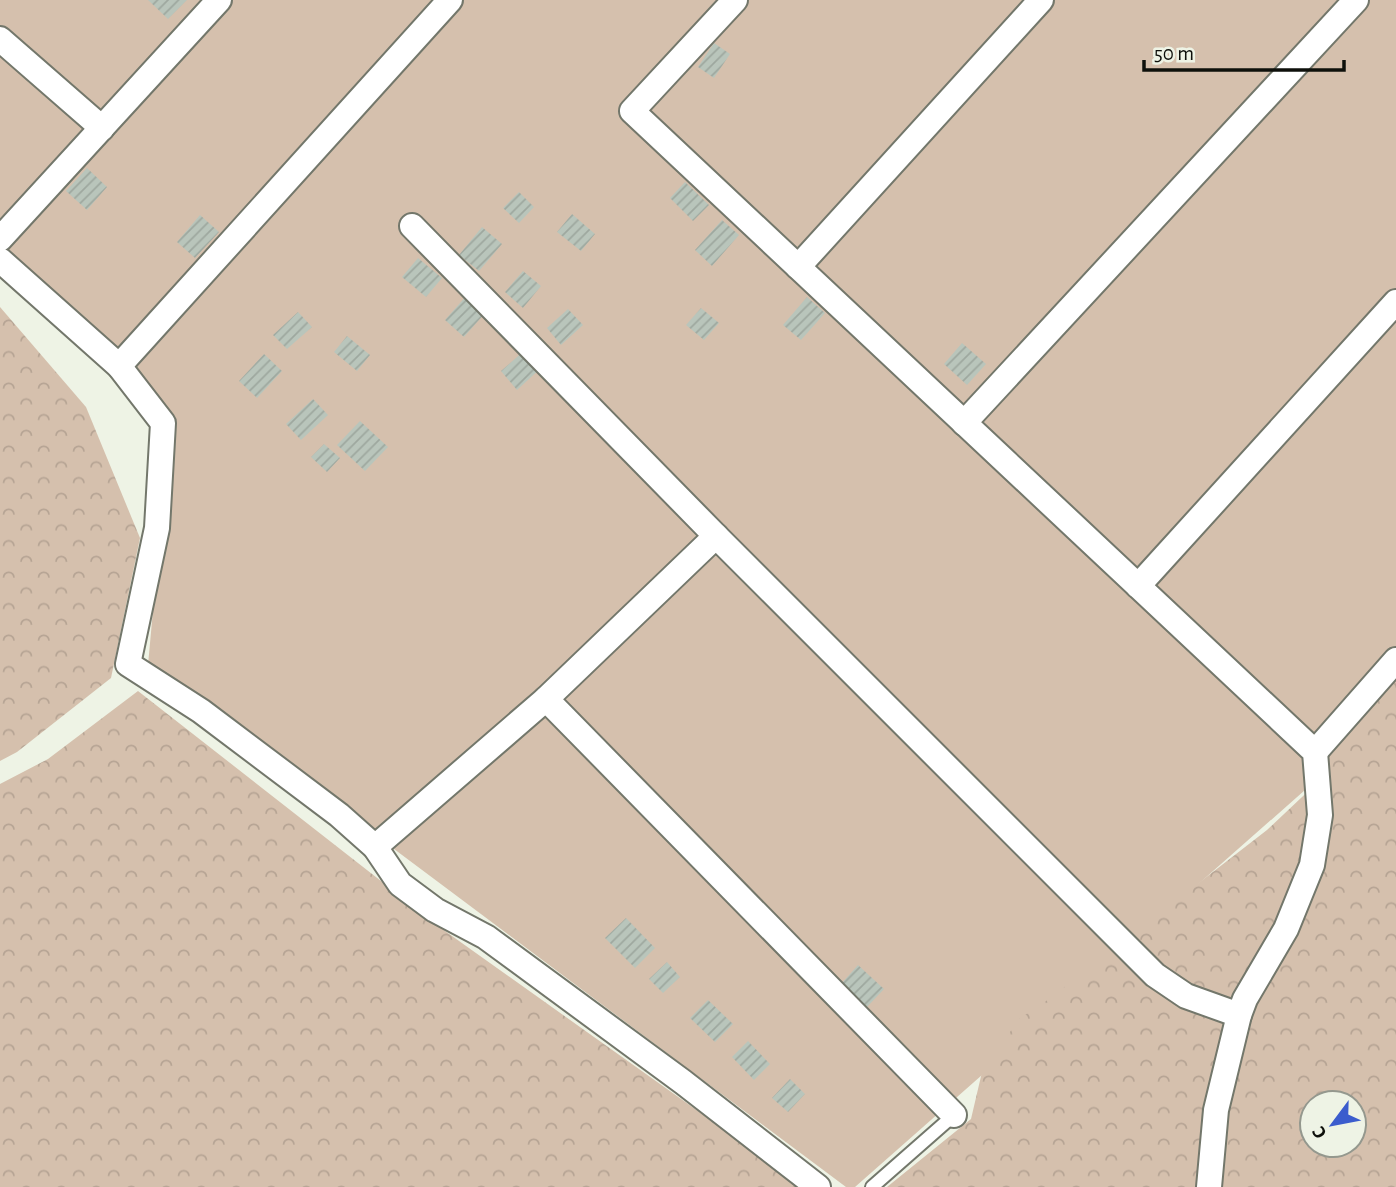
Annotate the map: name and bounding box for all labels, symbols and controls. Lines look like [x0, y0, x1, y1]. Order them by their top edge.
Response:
scale bar [1144, 28, 1344, 72]
text: 50 m [1154, 43, 1194, 64]
north arrow [1298, 1089, 1368, 1159]
text: С [1309, 1123, 1331, 1142]

